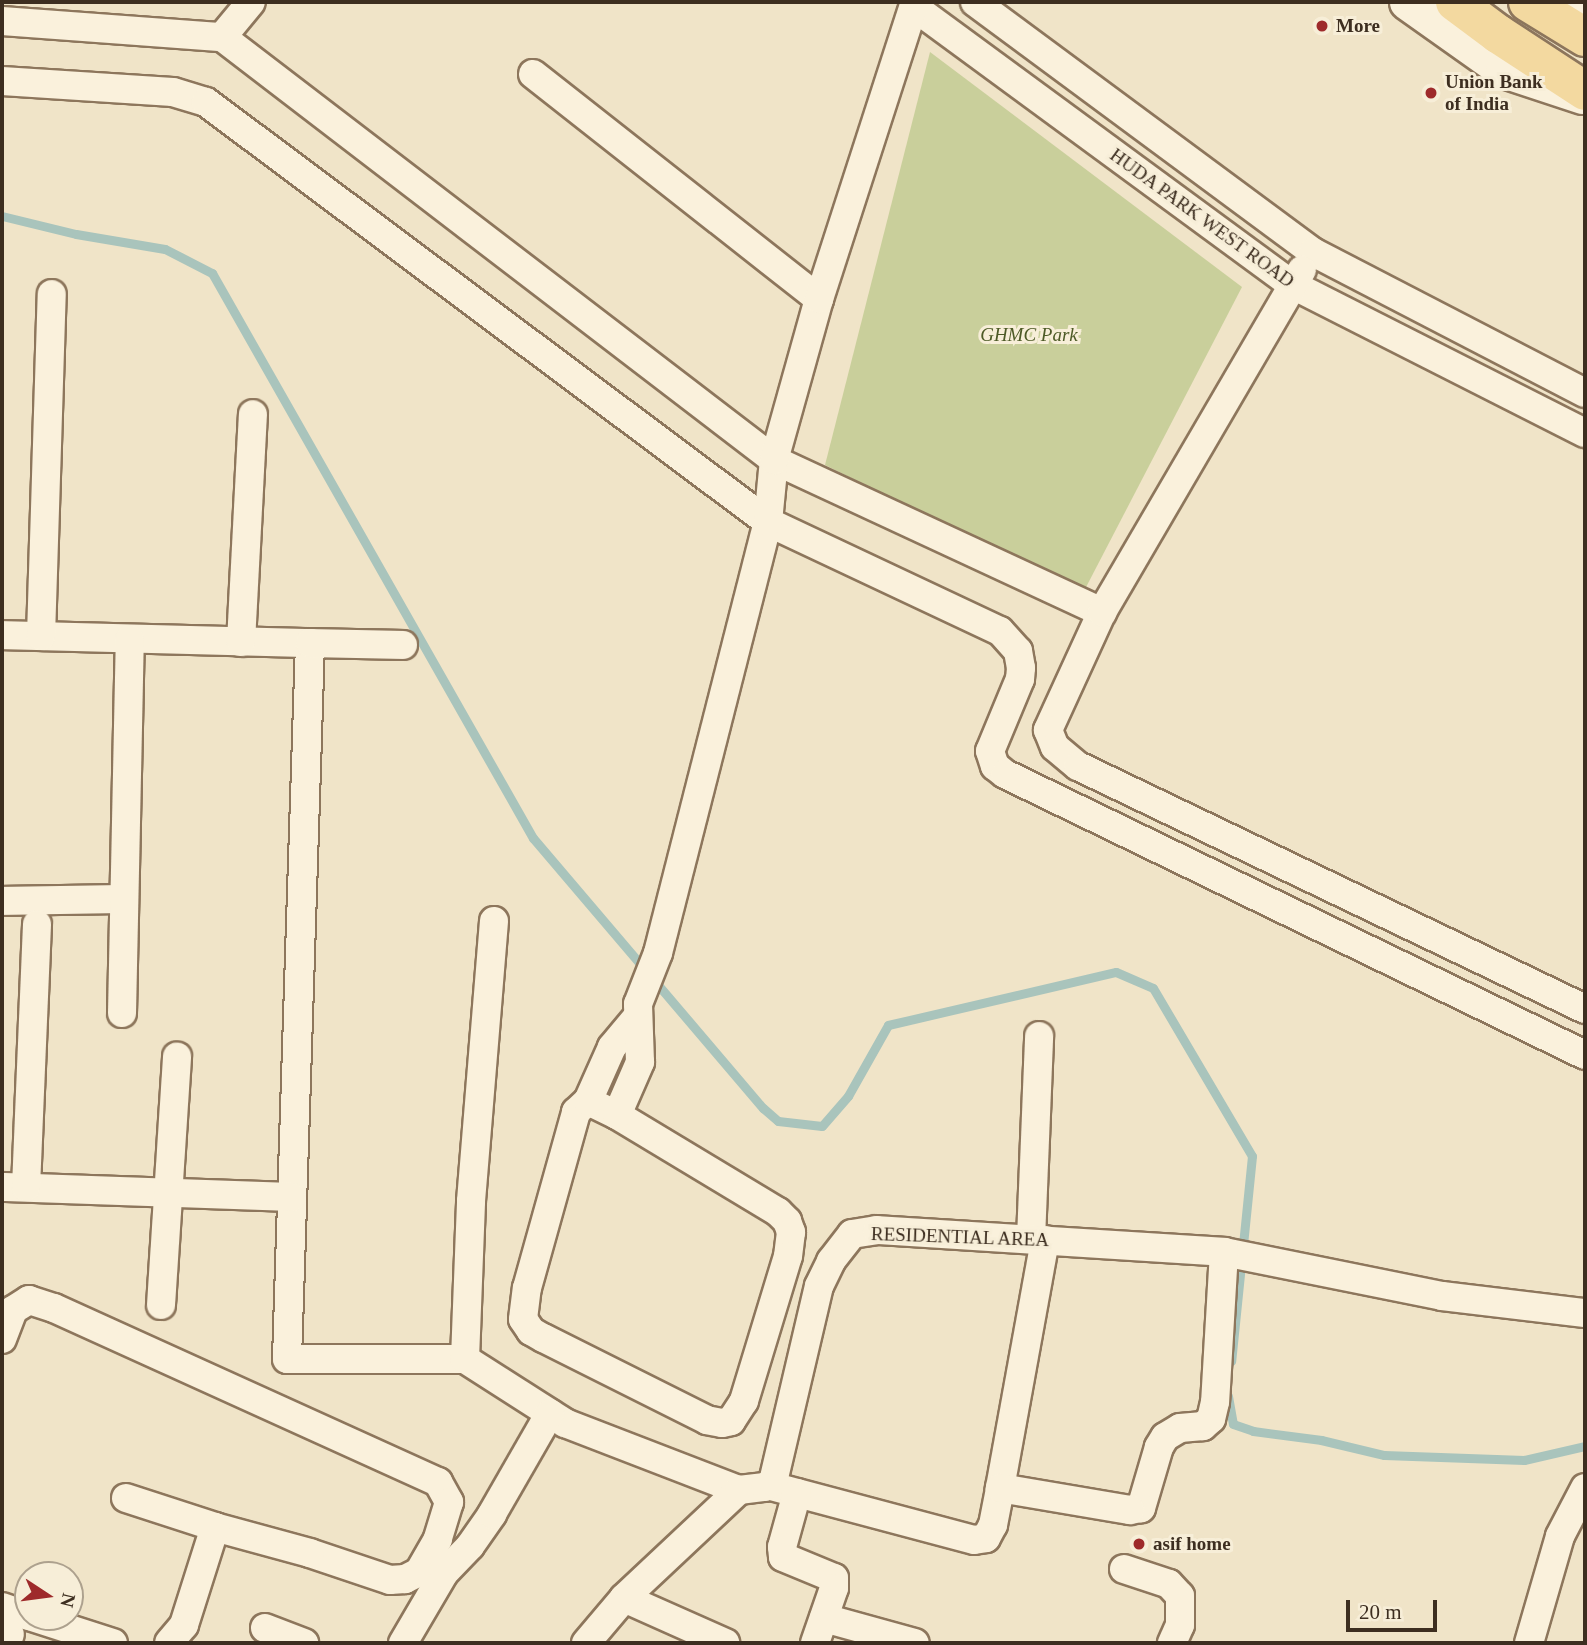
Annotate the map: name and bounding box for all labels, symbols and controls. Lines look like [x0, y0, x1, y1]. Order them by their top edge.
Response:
place label: More [1336, 15, 1380, 37]
marker: More [1314, 18, 1330, 34]
place label: Union Bank of India [1445, 71, 1543, 115]
marker: Union Bank of India [1423, 85, 1439, 101]
street label: HUDA PARK WEST ROAD [1105, 143, 1299, 293]
park label: GHMC Park [980, 324, 1078, 346]
street label: RESIDENTIAL AREA [870, 1222, 1050, 1252]
place label: asif home [1153, 1533, 1231, 1555]
marker: asif home [1131, 1536, 1147, 1552]
north arrow [14, 1561, 84, 1631]
scale bar [1349, 1586, 1440, 1630]
text: N [56, 1591, 80, 1609]
text: 20 m [1359, 1600, 1402, 1624]

